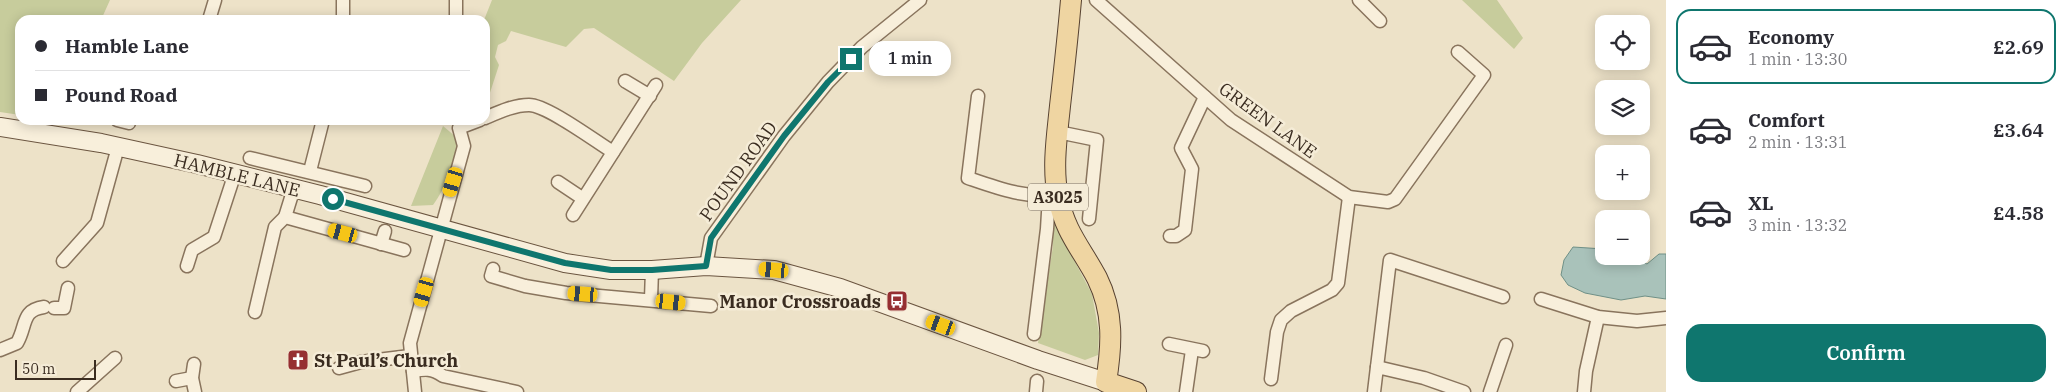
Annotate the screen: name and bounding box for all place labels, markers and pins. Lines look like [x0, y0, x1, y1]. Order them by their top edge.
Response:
bus stop icon: Manor Crossroads [885, 289, 909, 313]
place label: Manor Crossroads [720, 290, 881, 313]
church icon: St Paul’s Church [286, 348, 310, 372]
place label: St Paul’s Church [314, 349, 458, 372]

